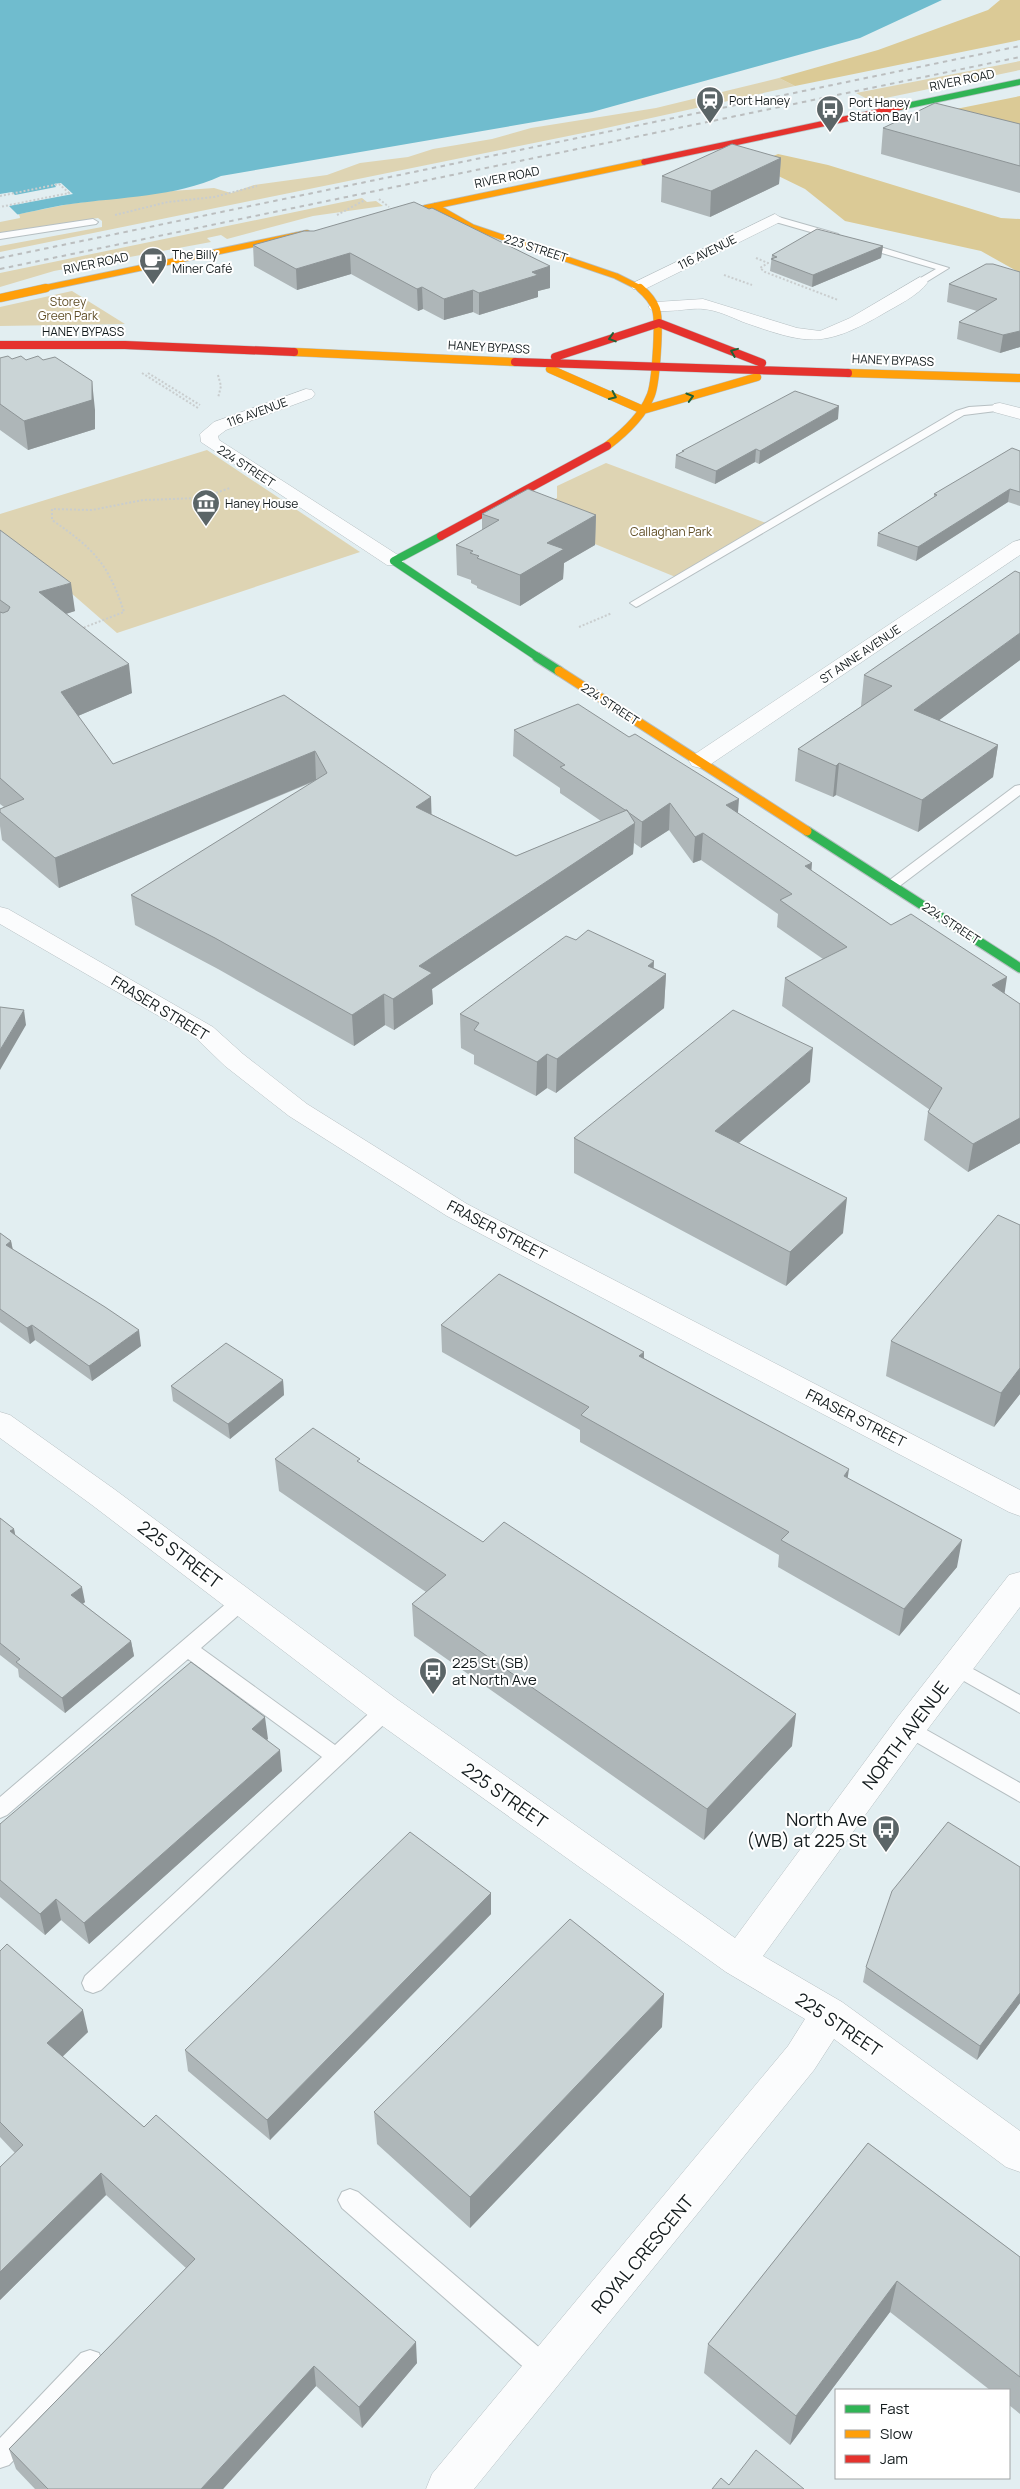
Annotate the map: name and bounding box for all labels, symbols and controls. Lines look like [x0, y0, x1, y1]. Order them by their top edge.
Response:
street label: RIVER ROAD [928, 65, 996, 95]
station icon: Port Haney [695, 85, 725, 124]
place label: Port Haney [729, 92, 791, 109]
bus stop icon: Port Haney Station Bay 1 [815, 94, 845, 133]
place label: Port Haney Station Bay 1 [849, 94, 919, 125]
street label: RIVER ROAD [473, 162, 541, 192]
street label: 223 STREET [502, 230, 571, 266]
street label: 116 AVENUE [675, 230, 739, 274]
cafe icon: The Billy Miner Café [138, 246, 168, 285]
place label: The Billy Miner Café [172, 246, 232, 277]
street label: RIVER ROAD [62, 248, 130, 278]
park label: Storey Green Park [38, 293, 99, 324]
street label: HANEY BYPASS [42, 323, 124, 340]
one-way arrow [609, 332, 617, 342]
street label: HANEY BYPASS [448, 336, 530, 358]
one-way arrow [730, 348, 739, 358]
street label: HANEY BYPASS [852, 350, 934, 370]
one-way arrow [608, 390, 617, 400]
one-way arrow [686, 392, 694, 402]
street label: 116 AVENUE [224, 393, 290, 431]
street label: 224 STREET [214, 441, 279, 492]
museum icon: Haney House [191, 488, 221, 527]
place label: Haney House [225, 495, 298, 512]
park label: Callaghan Park [630, 523, 713, 540]
street label: ST ANNE AVENUE [816, 621, 904, 687]
street label: 224 STREET [578, 679, 643, 730]
street label: 224 STREET [919, 898, 984, 949]
street label: FRASER STREET [107, 971, 213, 1045]
street label: FRASER STREET [443, 1195, 551, 1265]
street label: FRASER STREET [802, 1384, 910, 1452]
street label: 225 STREET [133, 1515, 227, 1594]
place label: 225 St (SB) at North Ave [452, 1652, 537, 1690]
bus stop icon: 225 St (SB) at North Ave [418, 1656, 448, 1695]
street label: NORTH AVENUE [856, 1676, 954, 1794]
street label: 225 STREET [458, 1757, 553, 1833]
place label: North Ave (WB) at 225 St [747, 1807, 867, 1852]
bus stop icon: North Ave (WB) at 225 St [871, 1814, 901, 1853]
street label: 225 STREET [791, 1986, 887, 2062]
street label: ROYAL CRESCENT [586, 2190, 699, 2318]
legend [835, 2389, 1010, 2479]
text: Fast [880, 2398, 909, 2419]
text: Slow [880, 2423, 913, 2444]
text: Jam [880, 2448, 908, 2469]

